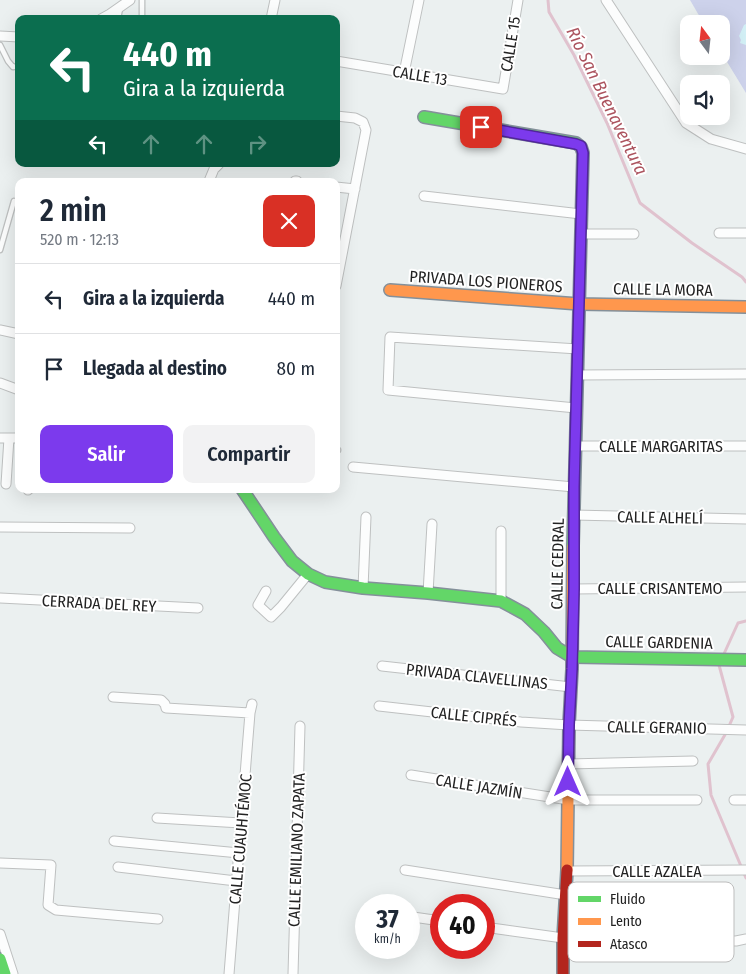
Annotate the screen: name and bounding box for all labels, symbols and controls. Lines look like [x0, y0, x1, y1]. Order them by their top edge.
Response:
street label: CALLE 15 [497, 15, 524, 73]
north arrow [680, 15, 730, 65]
map controls [680, 15, 730, 125]
water label: Río San Buenaventura [562, 23, 652, 179]
text: 440 m [123, 33, 212, 75]
icon: left [40, 35, 105, 100]
street label: CALLE 13 [391, 62, 449, 89]
text: Gira a la izquierda [123, 75, 285, 102]
button: sound [680, 75, 730, 125]
pin [460, 106, 502, 148]
icon: arrive [467, 113, 495, 141]
icon: left [84, 130, 112, 158]
icon: ahead [137, 130, 165, 158]
icon: ahead [190, 130, 218, 158]
icon: right [243, 130, 271, 158]
text: 2 min [40, 193, 107, 229]
button: close [263, 195, 315, 247]
text: 520 m · 12:13 [40, 230, 119, 249]
street label: PRIVADA LOS PIONEROS [409, 267, 563, 296]
street label: CALLE LA MORA [613, 279, 714, 300]
icon: left [40, 285, 68, 313]
text: Gira a la izquierda [83, 287, 225, 310]
text: 440 m [268, 287, 315, 310]
icon: arrive [40, 355, 68, 383]
text: Llegada al destino [83, 357, 227, 380]
text: 80 m [277, 357, 315, 380]
button: Salir [40, 425, 173, 483]
button: Compartir [183, 425, 315, 483]
street label: CALLE MARGARITAS [599, 437, 723, 456]
street label: CALLE ALHELÍ [617, 507, 703, 528]
street label: CALLE CEDRAL [547, 518, 568, 610]
street label: CALLE CRISANTEMO [597, 579, 723, 598]
street label: CERRADA DEL REY [41, 591, 157, 616]
street label: CALLE GARDENIA [605, 632, 713, 653]
street label: PRIVADA CLAVELLINAS [405, 660, 549, 693]
street label: CALLE CIPRÉS [430, 703, 518, 730]
street label: CALLE GERANIO [607, 717, 707, 738]
position arrow [541, 755, 593, 807]
street label: CALLE JAZMÍN [434, 770, 524, 803]
street label: CALLE EMILIANO ZAPATA [284, 772, 309, 927]
street label: CALLE CUAUHTÉMOC [225, 773, 256, 905]
street label: CALLE AZALEA [612, 862, 702, 881]
legend [568, 882, 734, 962]
text: Fluido [610, 891, 645, 908]
speed limit sign: 40 [430, 894, 495, 959]
text: 37 [376, 905, 399, 935]
text: Lento [610, 913, 642, 930]
text: km/h [374, 932, 401, 946]
text: Atasco [610, 936, 648, 953]

